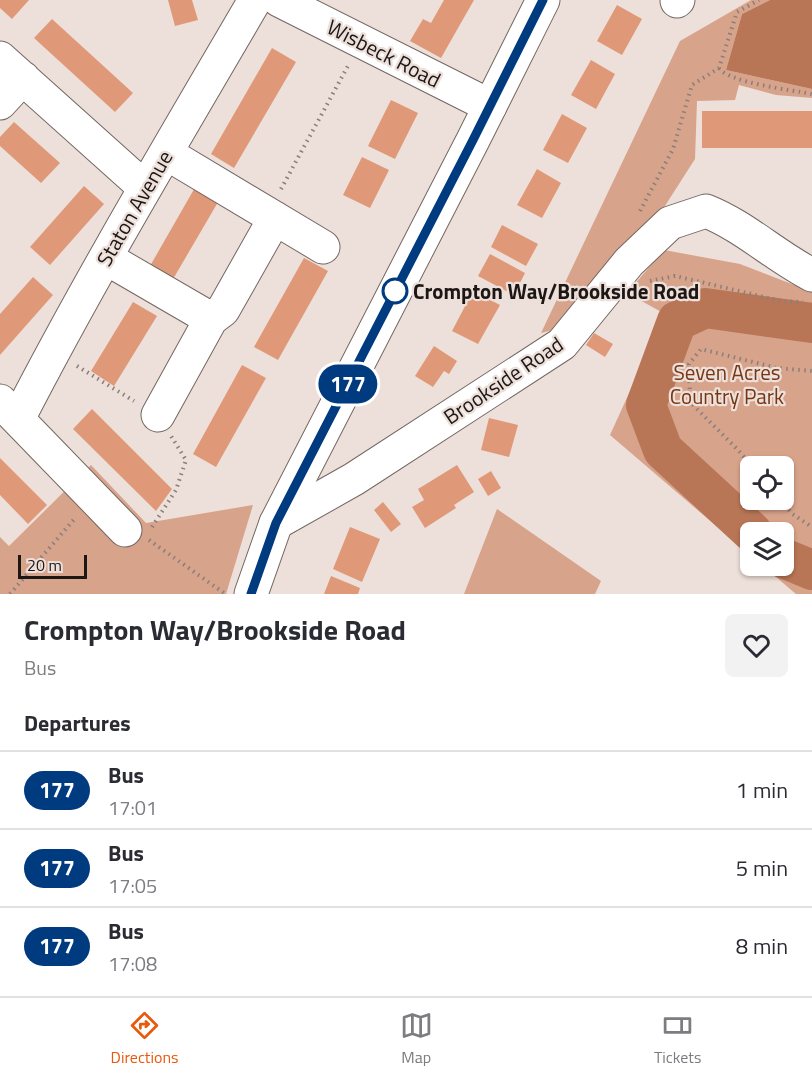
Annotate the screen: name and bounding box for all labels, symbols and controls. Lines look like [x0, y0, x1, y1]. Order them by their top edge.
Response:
street label: Wisbeck Road [322, 11, 446, 95]
street label: Staton Avenue [88, 144, 180, 272]
place label: Crompton Way/Brookside Road [413, 275, 699, 307]
marker: Crompton Way/Brookside Road [382, 278, 408, 304]
street label: Brookside Road [437, 328, 569, 432]
park label: Seven Acres Country Park [670, 356, 784, 412]
line badge: 177 [314, 364, 382, 404]
text: 177 [330, 368, 366, 400]
map controls [740, 456, 794, 576]
button: locate [740, 456, 794, 510]
button: layers [740, 522, 794, 576]
scale bar [18, 552, 87, 580]
text: 20 m [27, 553, 62, 577]
text: Crompton Way/Brookside Road [24, 608, 406, 651]
button: heart [725, 614, 788, 677]
text: Bus [24, 652, 56, 683]
text: Departures [24, 706, 131, 740]
text: Bus [108, 758, 144, 792]
text: 1 min [736, 773, 788, 807]
text: 177 [39, 774, 75, 806]
text: 17:01 [108, 792, 157, 823]
text: Bus [108, 836, 144, 870]
text: 5 min [736, 851, 788, 885]
text: 177 [39, 852, 75, 884]
text: 17:05 [108, 870, 157, 901]
text: Bus [108, 914, 144, 948]
text: 8 min [736, 929, 788, 963]
text: 177 [39, 930, 75, 962]
text: 17:08 [108, 948, 157, 979]
tab: Directions [111, 1009, 178, 1069]
tab: Map [400, 1009, 433, 1069]
tab: Tickets [654, 1009, 701, 1069]

